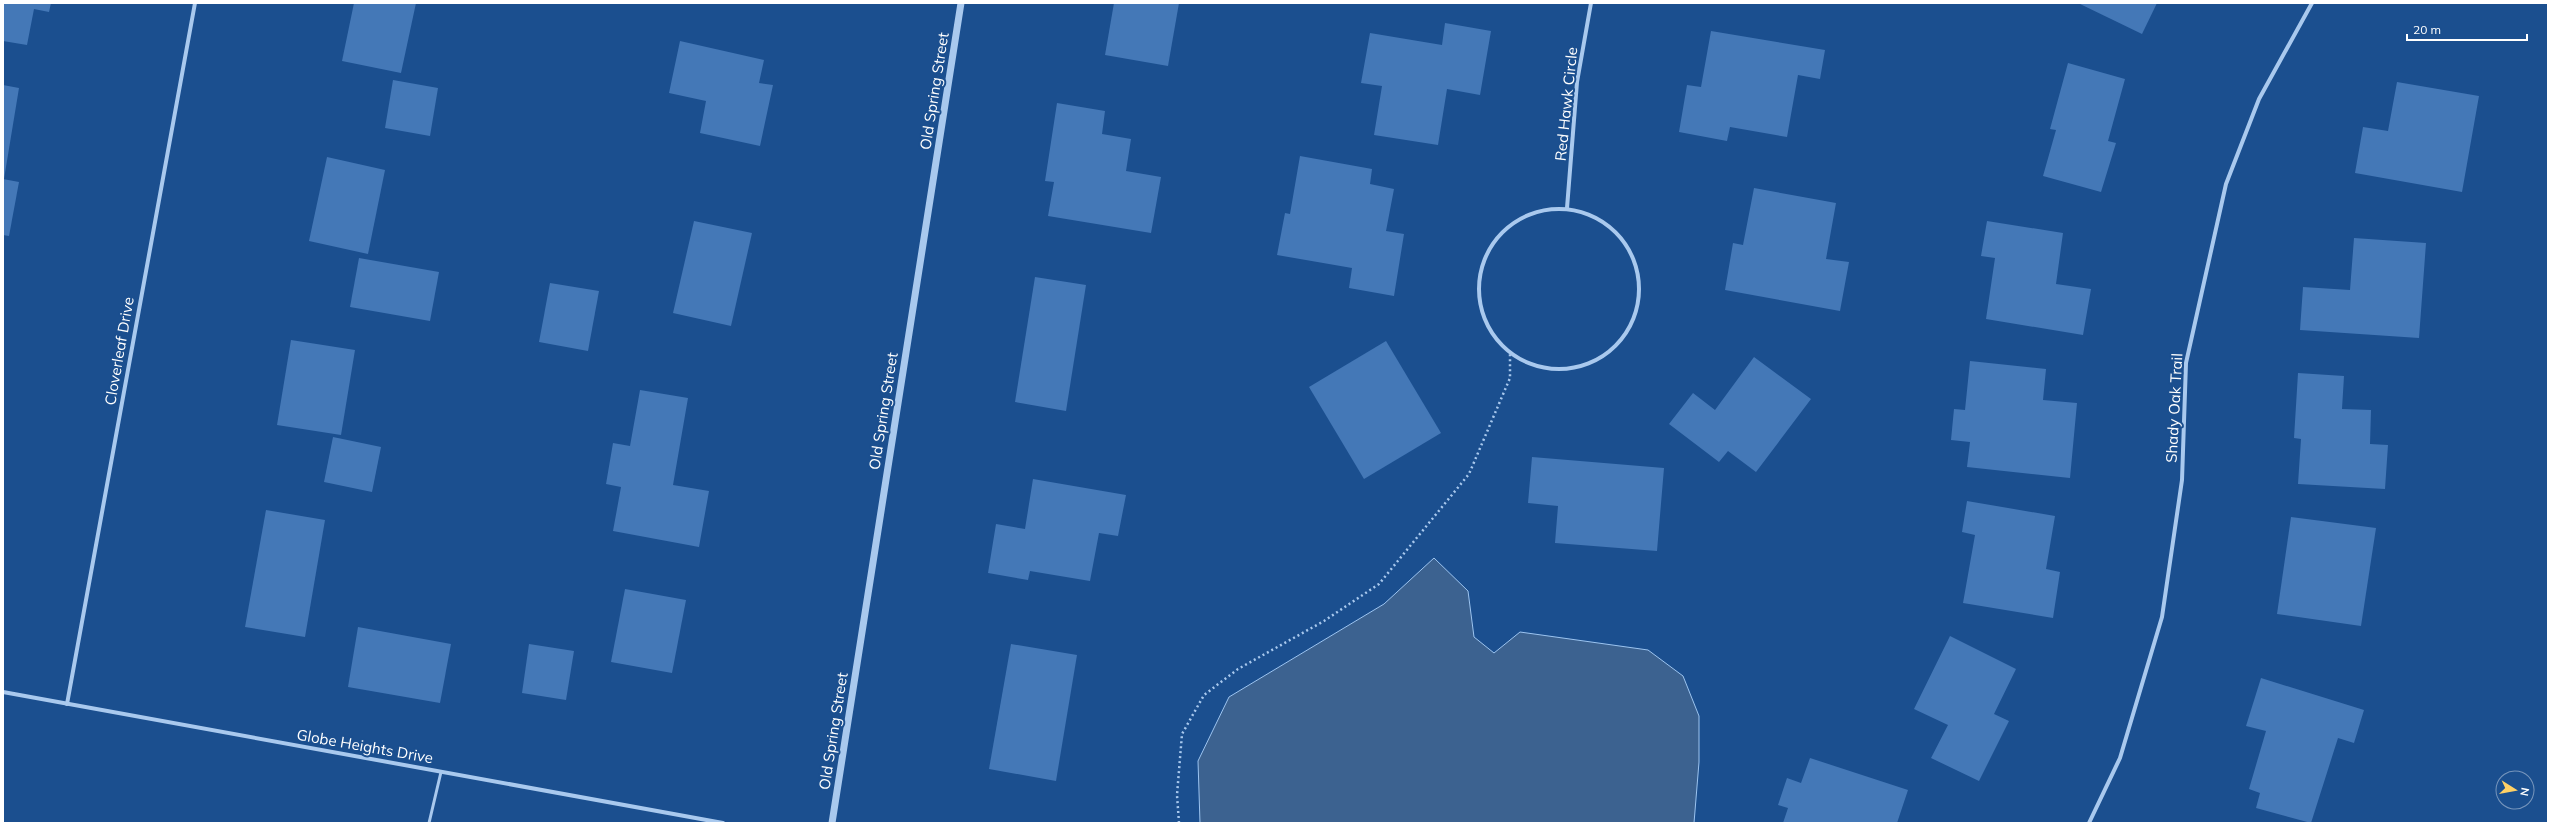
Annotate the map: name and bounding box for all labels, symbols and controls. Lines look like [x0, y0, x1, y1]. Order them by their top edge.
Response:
scale bar [2407, 16, 2527, 42]
text: 20 m [2413, 22, 2441, 37]
street label: Old Spring Street [915, 31, 953, 151]
street label: Red Hawk Circle [1551, 46, 1581, 162]
street label: Cloverleaf Drive [100, 295, 138, 407]
street label: Old Spring Street [864, 351, 902, 471]
street label: Shady Oak Trail [2162, 353, 2186, 463]
street label: Old Spring Street [814, 671, 852, 791]
street label: Globe Heights Drive [295, 725, 435, 767]
north arrow [2495, 770, 2535, 810]
text: N [2517, 786, 2532, 797]

